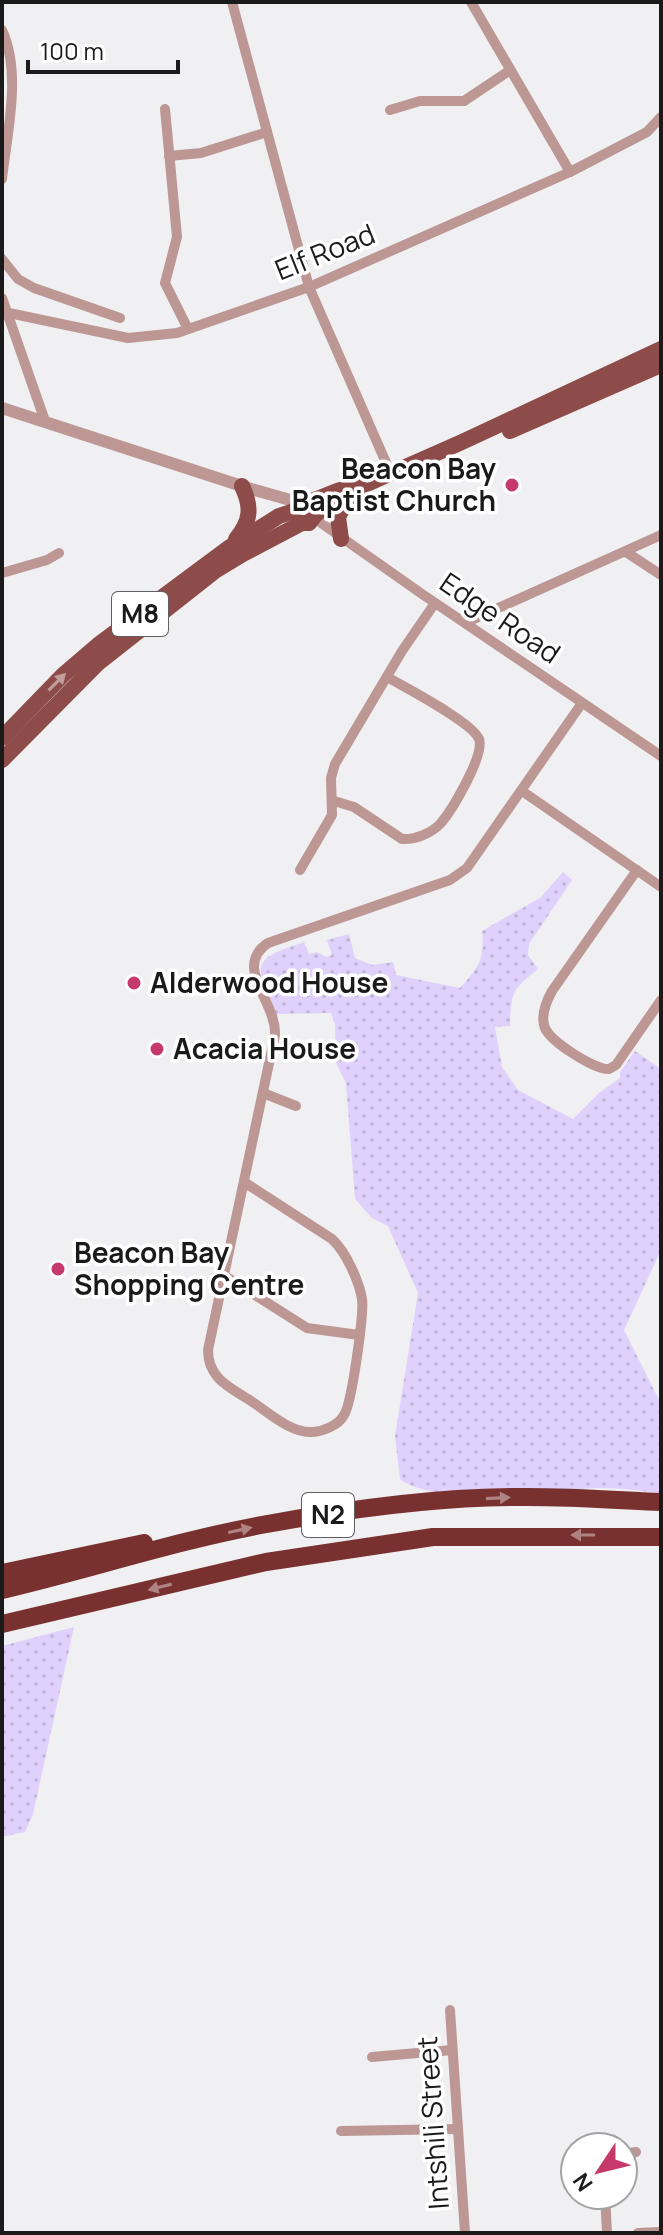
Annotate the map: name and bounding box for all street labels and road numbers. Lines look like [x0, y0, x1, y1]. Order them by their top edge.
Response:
street label: Elf Road [269, 214, 380, 288]
street label: Edge Road [433, 563, 568, 671]
road number: M8 [112, 592, 168, 636]
road number: N2 [302, 1493, 354, 1537]
street label: Intshili Street [407, 2035, 457, 2211]

